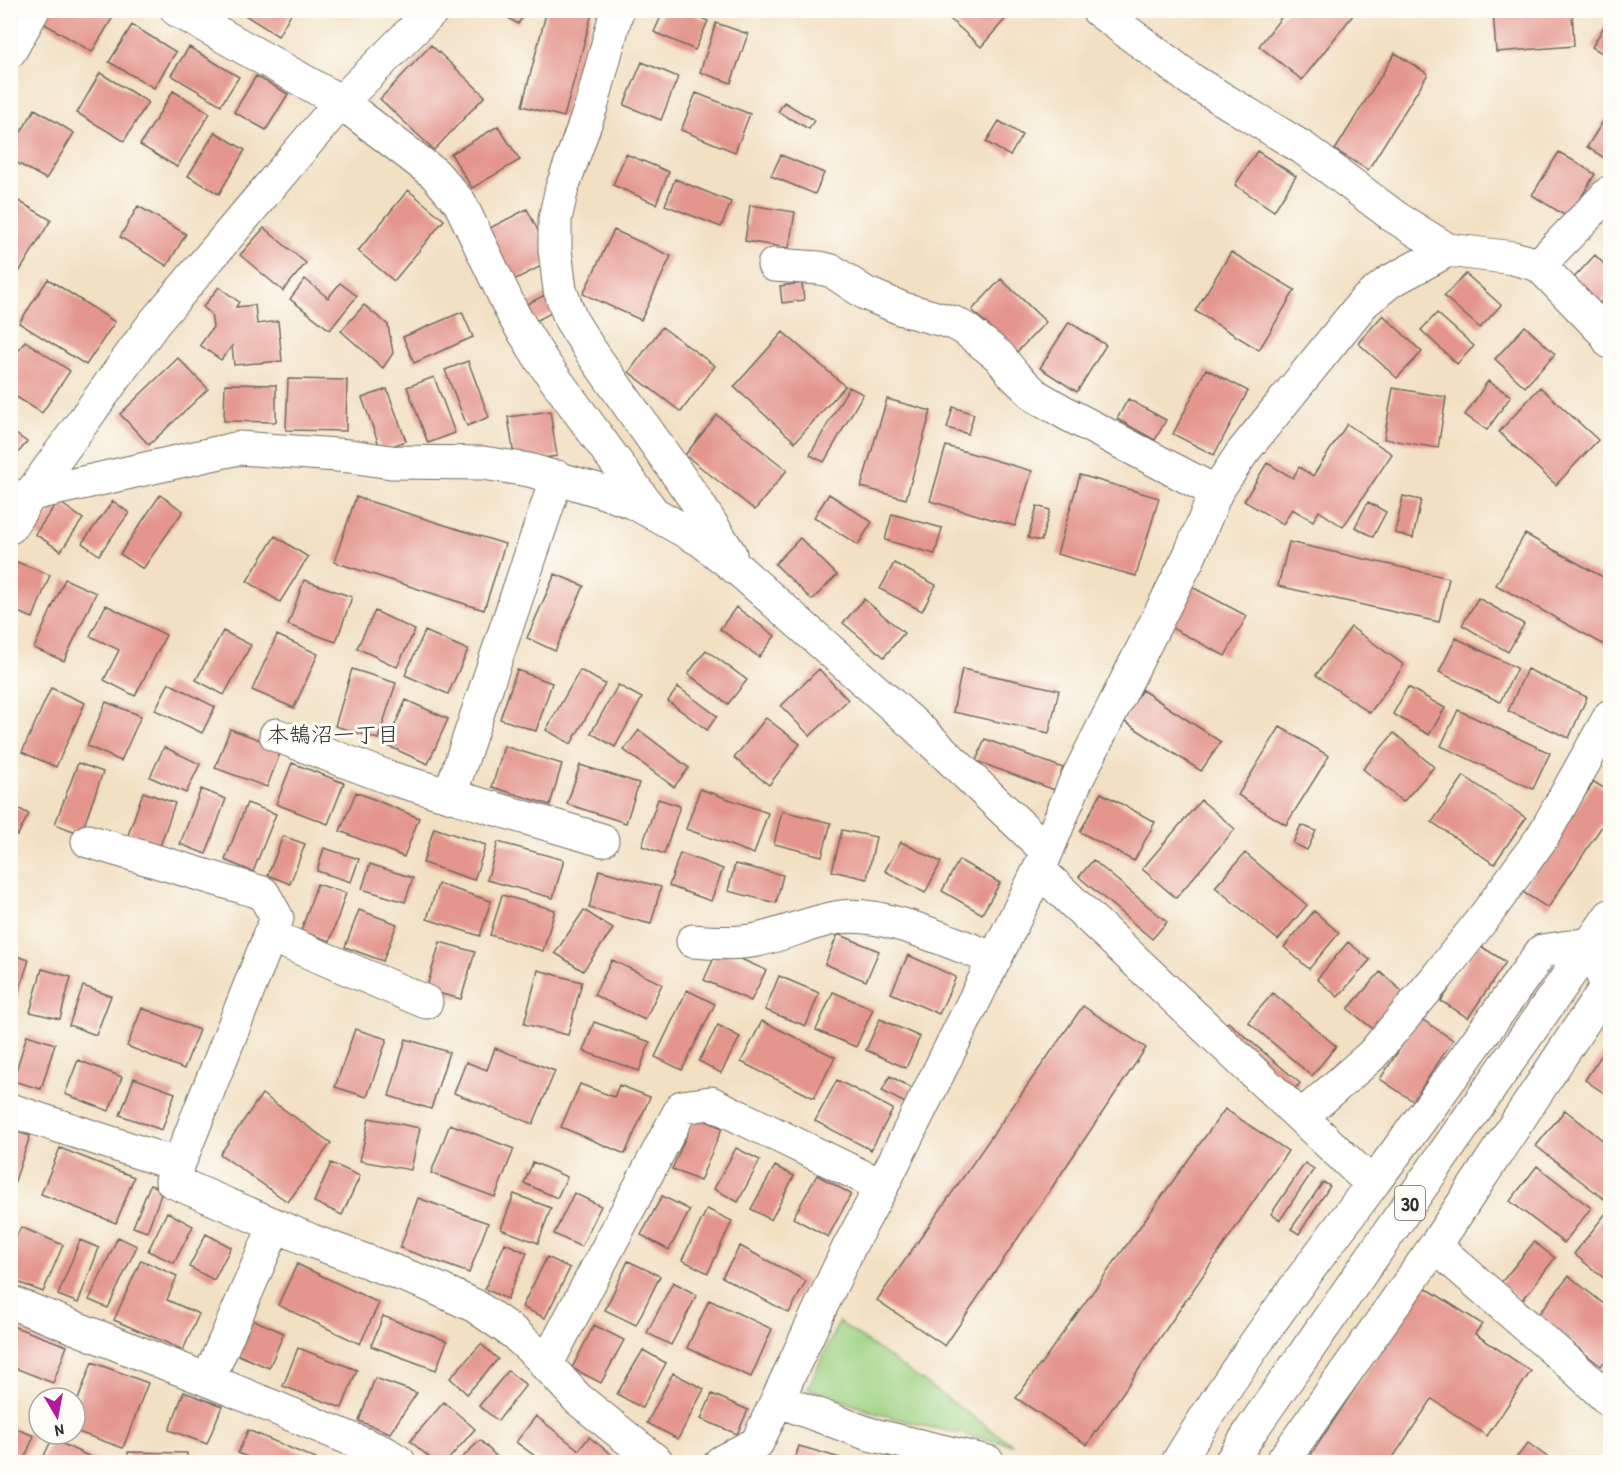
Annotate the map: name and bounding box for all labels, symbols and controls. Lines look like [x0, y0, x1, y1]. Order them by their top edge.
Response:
district label: 本鵠沼一丁目 [267, 719, 399, 749]
road number: 30 [1395, 1186, 1425, 1220]
north arrow [27, 1386, 87, 1446]
text: N [53, 1419, 66, 1442]

